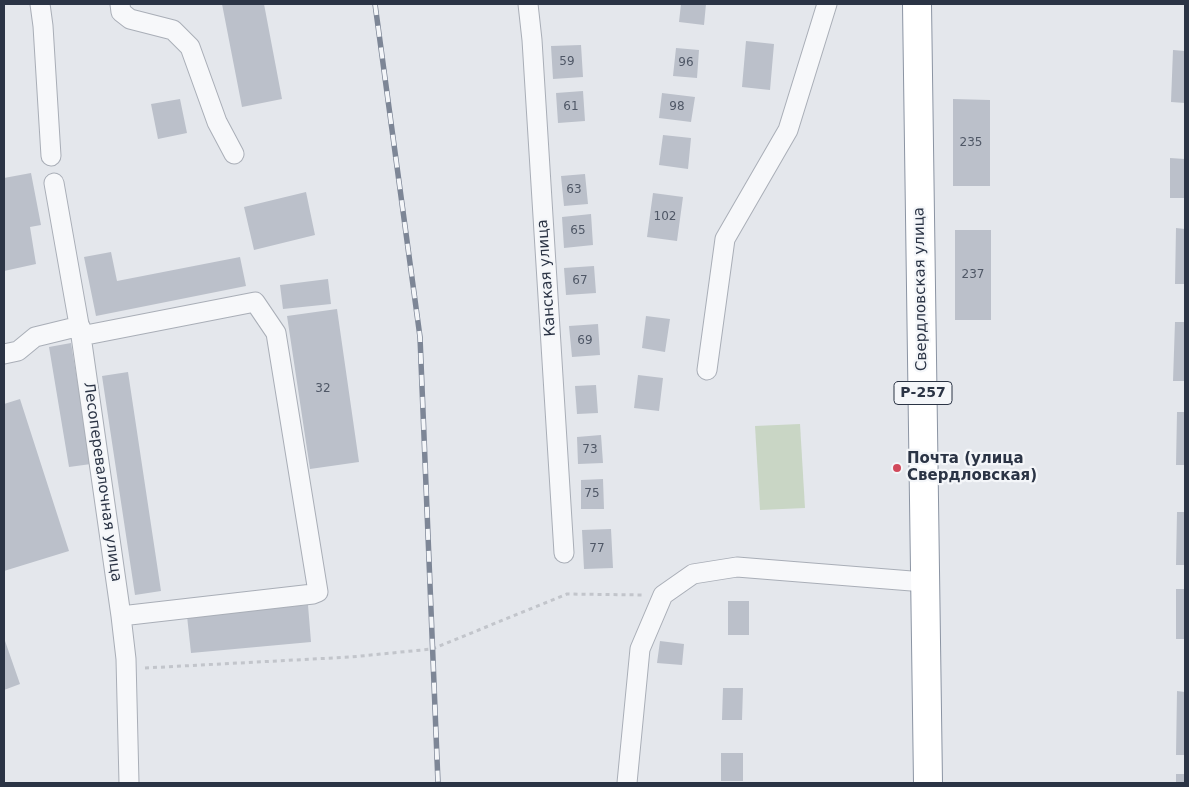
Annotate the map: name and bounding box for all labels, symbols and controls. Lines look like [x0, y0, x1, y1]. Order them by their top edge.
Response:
house number: 59 [559, 55, 575, 69]
house number: 96 [678, 56, 694, 70]
house number: 61 [563, 100, 579, 114]
house number: 98 [669, 100, 685, 114]
house number: 235 [960, 136, 982, 150]
house number: 63 [566, 183, 582, 197]
street label: Свердловская улица [911, 207, 931, 371]
house number: 102 [654, 210, 676, 224]
street label: Канская улица [534, 219, 560, 337]
house number: 65 [570, 224, 586, 238]
house number: 237 [962, 268, 984, 282]
house number: 67 [572, 274, 588, 288]
house number: 69 [577, 334, 593, 348]
street label: Лесоперевалочная улица [79, 381, 125, 583]
house number: 32 [315, 382, 331, 396]
road number: Р-257 [894, 382, 952, 404]
house number: 73 [582, 443, 598, 457]
place label: Почта (улица Свердловская) [907, 450, 1037, 485]
marker: Почта (улица Свердловская) [891, 462, 903, 474]
house number: 75 [584, 487, 600, 501]
house number: 77 [589, 542, 605, 556]

